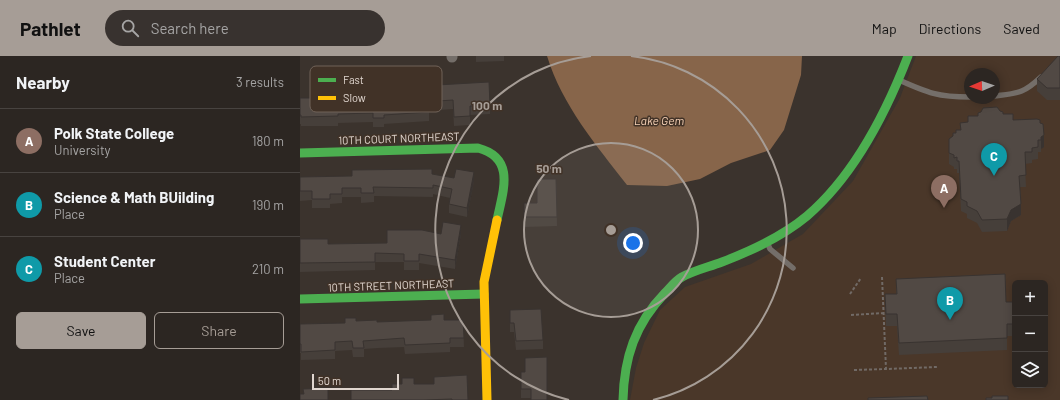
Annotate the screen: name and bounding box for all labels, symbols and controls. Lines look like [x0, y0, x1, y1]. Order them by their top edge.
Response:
search box [105, 10, 385, 46]
text: Pathlet [20, 17, 81, 40]
icon: search [119, 17, 141, 39]
text: Search here [151, 19, 229, 37]
text: Map [872, 20, 897, 37]
text: Directions [919, 20, 981, 37]
text: Saved [1003, 20, 1040, 37]
legend [310, 66, 442, 112]
north arrow [964, 68, 1000, 104]
text: Nearby [16, 72, 70, 92]
text: Fast [343, 73, 364, 86]
text: 3 results [236, 74, 284, 90]
text: Slow [343, 91, 366, 104]
text: 100 m [472, 98, 502, 112]
water label: Lake Gem [634, 113, 684, 127]
text: Polk State College [54, 124, 174, 142]
street label: 10TH COURT NORTHEAST [338, 129, 460, 147]
text: A [25, 133, 33, 149]
text: 180 m [252, 133, 284, 149]
text: University [54, 142, 111, 158]
pin: C [981, 143, 1007, 176]
text: 50 m [536, 161, 562, 175]
pin: A [931, 175, 957, 208]
text: Science & Math BUilding [54, 188, 214, 206]
text: B [25, 197, 33, 213]
text: 190 m [252, 197, 284, 213]
text: Place [54, 206, 85, 222]
centre of rings [604, 223, 618, 237]
your location [623, 233, 643, 253]
text: Student Center [54, 252, 155, 270]
text: C [25, 261, 33, 277]
text: 210 m [252, 261, 284, 277]
text: Place [54, 270, 85, 286]
street label: 10TH STREET NORTHEAST [328, 276, 454, 294]
map controls [1012, 280, 1048, 388]
button: + [1012, 280, 1048, 316]
pin: B [937, 287, 963, 320]
button: Save [16, 312, 146, 349]
button: Share [154, 312, 284, 349]
button: − [1012, 316, 1048, 352]
button: layers [1012, 352, 1048, 388]
scale bar [312, 372, 399, 391]
text: 50 m [318, 374, 341, 387]

